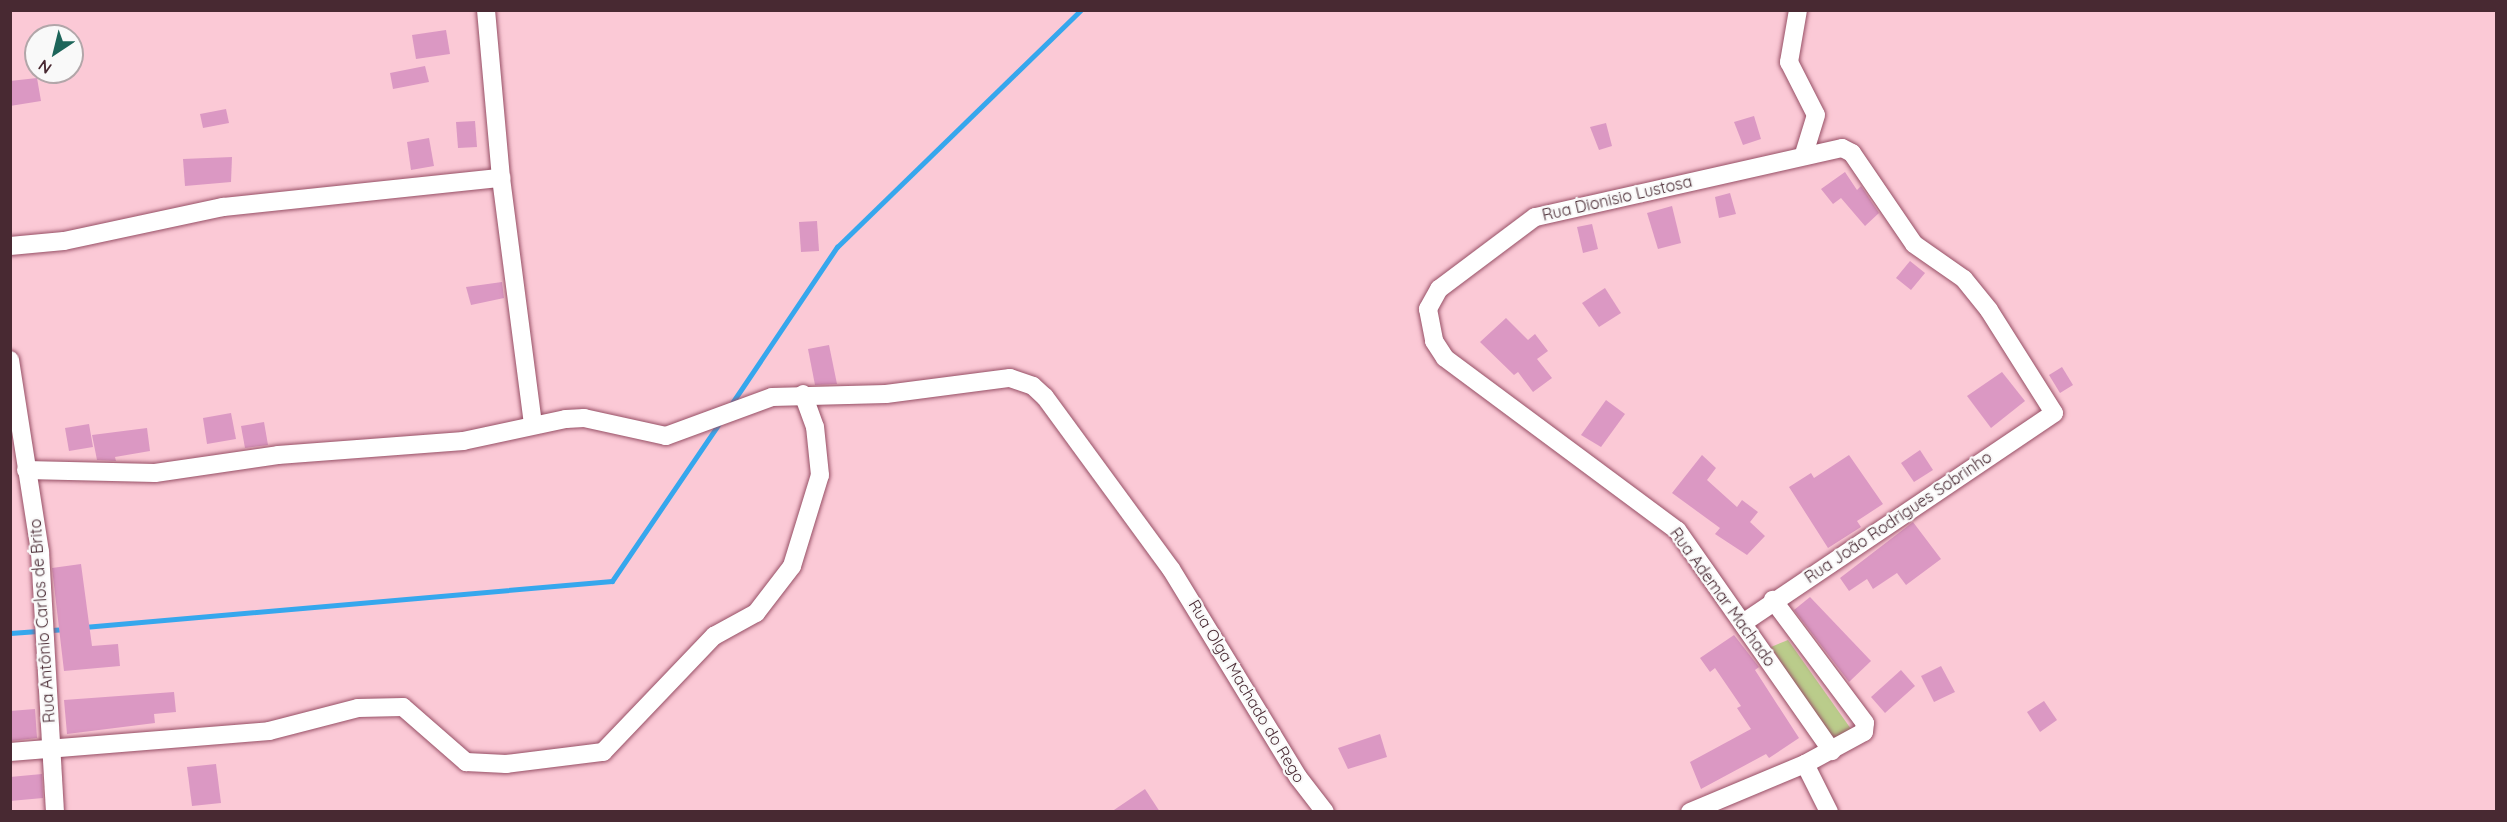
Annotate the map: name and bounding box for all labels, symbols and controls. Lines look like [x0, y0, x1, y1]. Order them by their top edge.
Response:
north arrow [24, 24, 84, 84]
text: N [34, 56, 55, 79]
street label: Rua Dionisio Lustosa [1540, 171, 1694, 225]
street label: Rua João Rodrigues Sobrinho [1801, 447, 1995, 587]
street label: Rua Antônio Carlos de Brito [25, 518, 59, 724]
street label: Rua Ademar Machado [1666, 524, 1780, 670]
street label: Rua Olga Machado do Rego [1185, 596, 1309, 786]

